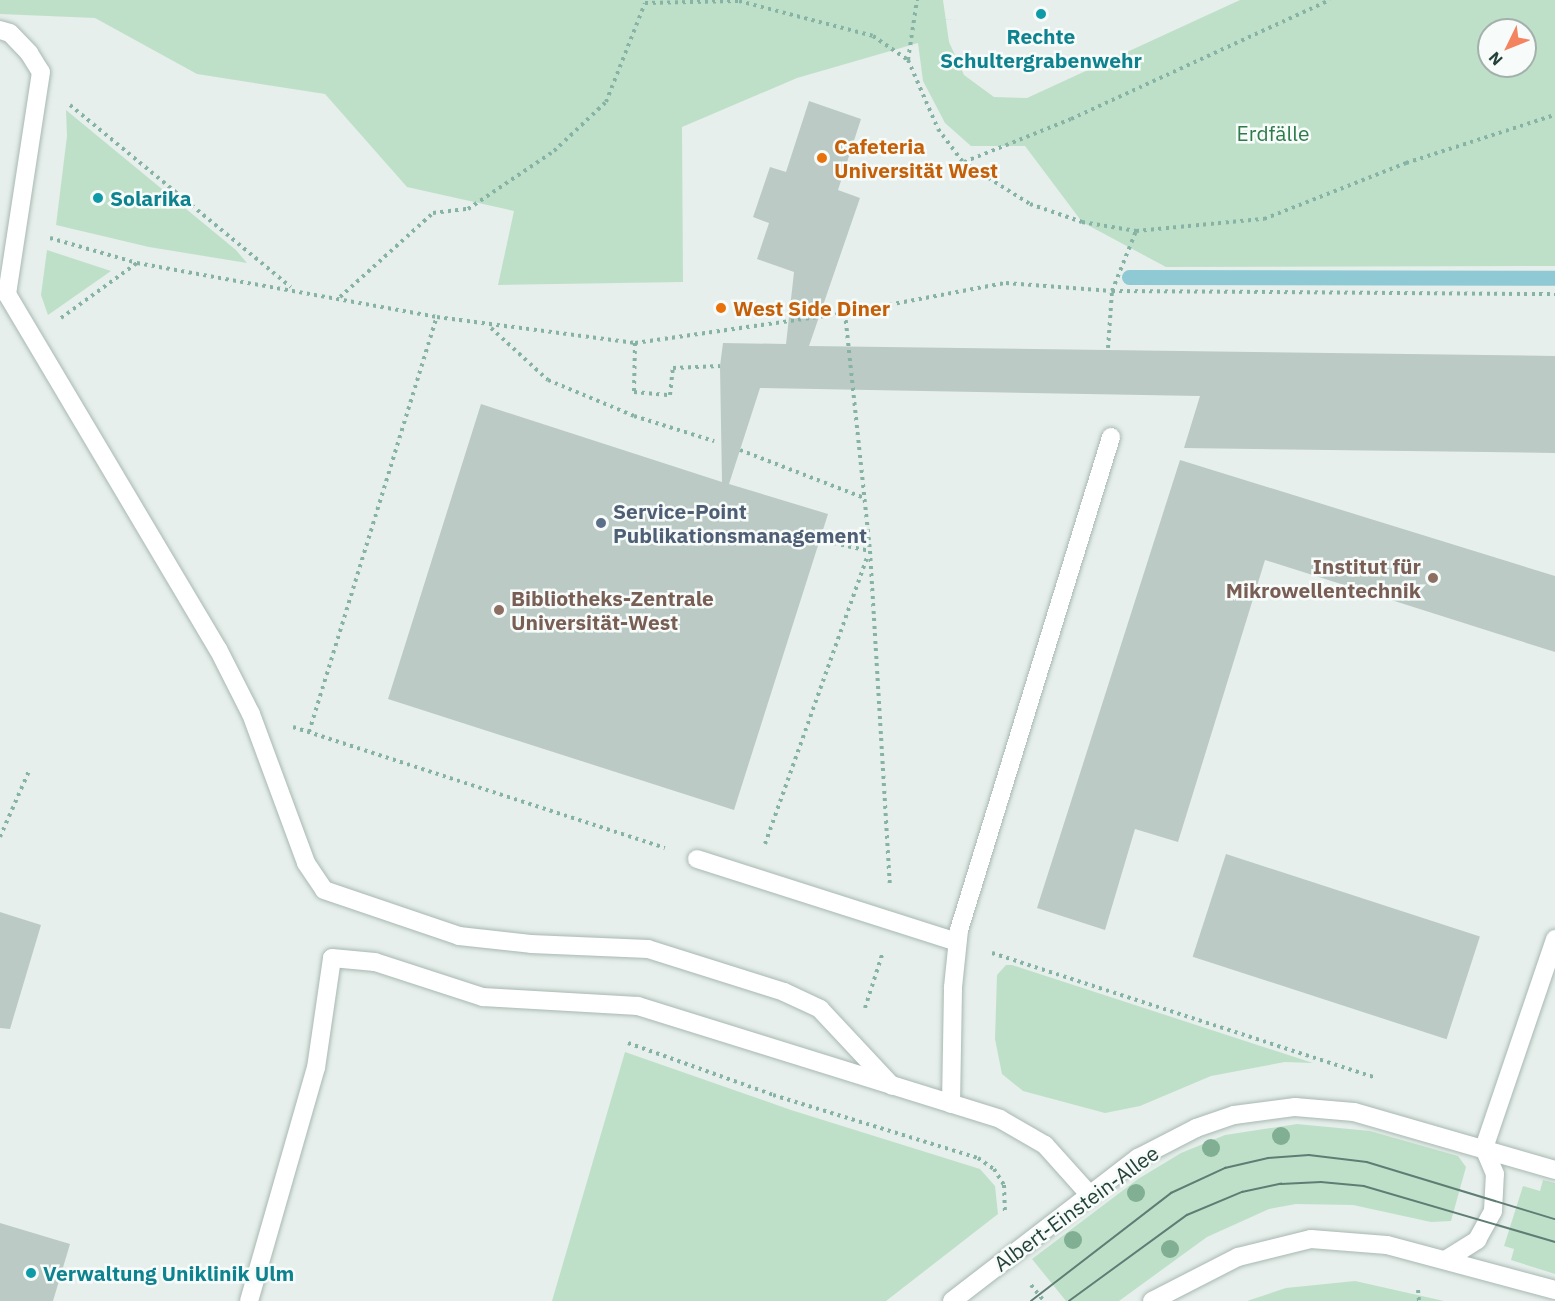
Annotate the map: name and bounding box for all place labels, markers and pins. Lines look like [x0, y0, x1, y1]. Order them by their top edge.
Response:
marker: Rechte Schultergrabenwehr [1034, 7, 1048, 21]
place label: Rechte Schultergrabenwehr [940, 23, 1142, 73]
place label: Cafeteria Universität West [834, 133, 998, 183]
marker: Cafeteria Universität West [815, 151, 829, 165]
place label: Solarika [110, 185, 192, 211]
marker: Solarika [91, 191, 105, 205]
place label: West Side Diner [733, 295, 890, 321]
marker: West Side Diner [714, 301, 728, 315]
place label: Service-Point Publikationsmanagement [613, 498, 867, 548]
marker: Service-Point Publikationsmanagement [594, 516, 608, 530]
place label: Institut für Mikrowellentechnik [1226, 553, 1421, 603]
marker: Institut für Mikrowellentechnik [1426, 571, 1440, 585]
place label: Bibliotheks-Zentrale Universität-West [511, 585, 714, 635]
marker: Bibliotheks-Zentrale Universität-West [492, 603, 506, 617]
place label: Verwaltung Uniklinik Ulm [43, 1260, 294, 1286]
marker: Verwaltung Uniklinik Ulm [24, 1266, 38, 1280]

